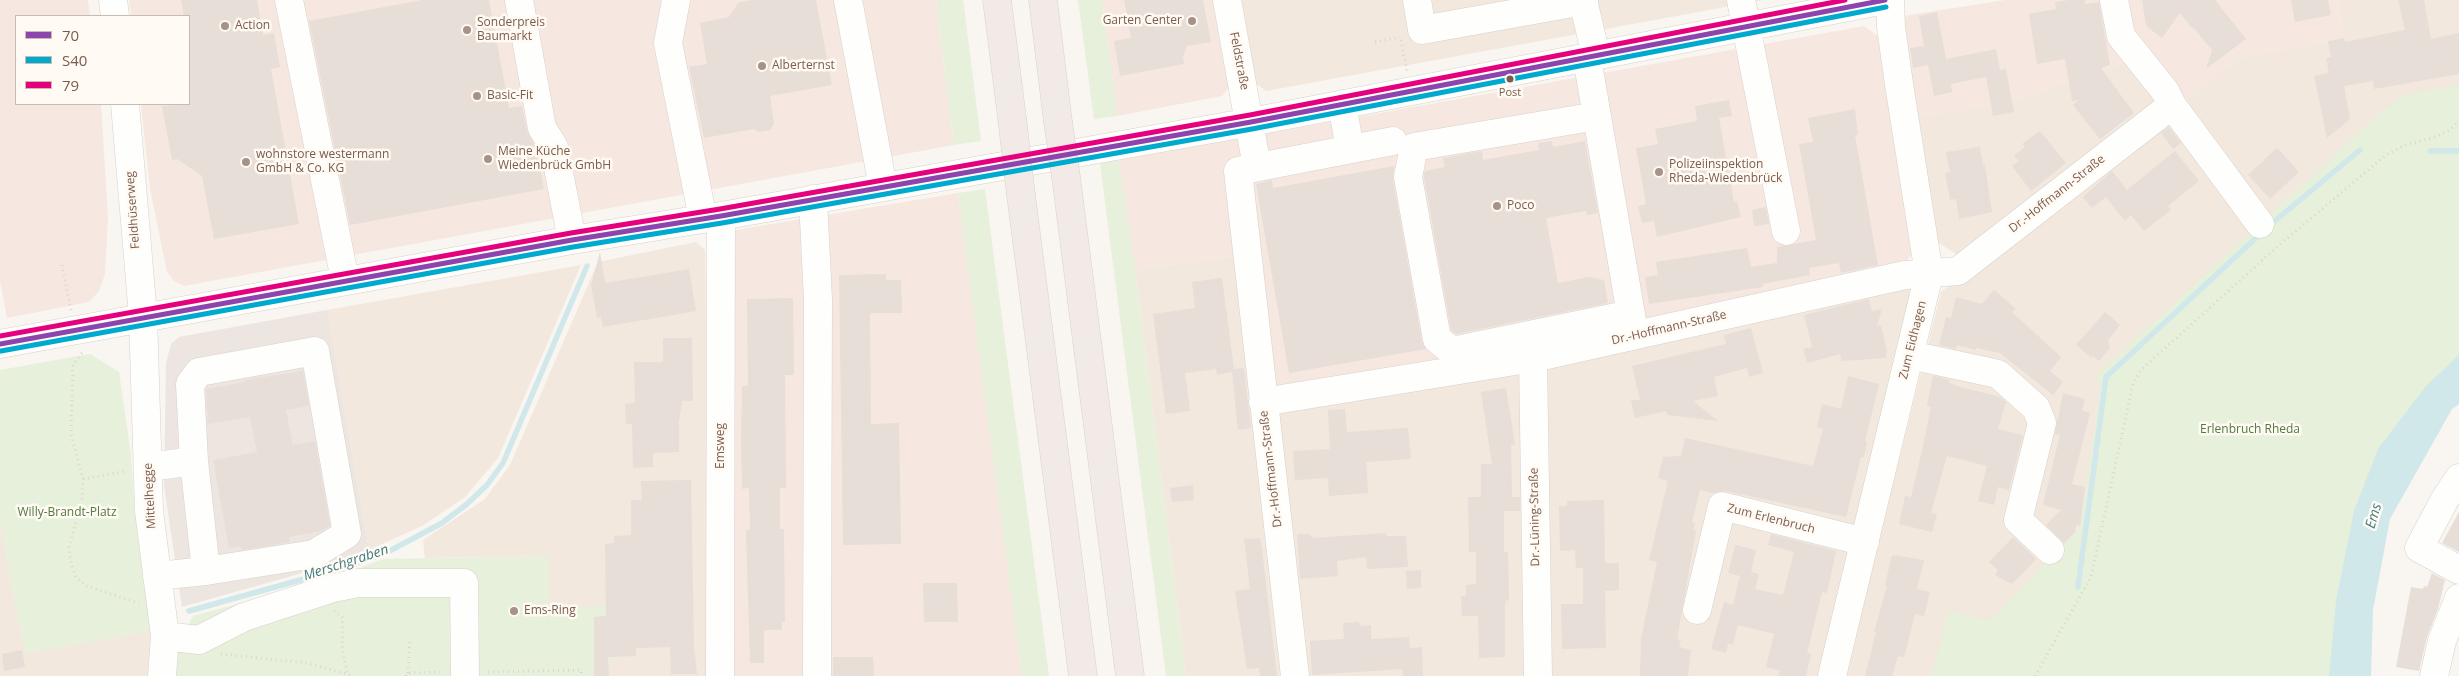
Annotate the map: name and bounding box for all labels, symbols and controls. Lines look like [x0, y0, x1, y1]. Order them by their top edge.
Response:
place label: Garten Center [1103, 14, 1182, 28]
legend [15, 15, 190, 105]
marker: Garten Center [1186, 15, 1198, 27]
place label: Sonderpreis Baumarkt [477, 16, 545, 44]
place label: Action [235, 19, 270, 33]
marker: Action [219, 20, 231, 32]
marker: Sonderpreis Baumarkt [461, 24, 473, 36]
text: 70 [62, 25, 79, 45]
street label: Feldstraße [1226, 31, 1252, 91]
text: S40 [62, 50, 87, 70]
place label: Alberternst [772, 59, 835, 73]
marker: Alberternst [756, 60, 768, 72]
marker: Post [1505, 74, 1515, 84]
text: 79 [62, 75, 79, 95]
place label: Post [1499, 86, 1521, 100]
place label: Basic-Fit [487, 89, 533, 103]
marker: Basic-Fit [471, 90, 483, 102]
place label: Meine Küche Wiedenbrück GmbH [498, 145, 611, 173]
place label: wohnstore westermann GmbH & Co. KG [256, 148, 389, 176]
street label: Dr.-Hoffmann-Straße [2006, 152, 2108, 236]
marker: Meine Küche Wiedenbrück GmbH [482, 153, 494, 165]
marker: wohnstore westermann GmbH & Co. KG [240, 156, 252, 168]
place label: Polizeiinspektion Rheda-Wiedenbrück [1669, 158, 1782, 186]
marker: Polizeiinspektion Rheda-Wiedenbrück [1653, 166, 1665, 178]
street label: Feldhüserweg [123, 171, 143, 249]
place label: Poco [1507, 199, 1534, 213]
marker: Poco [1491, 200, 1503, 212]
street label: Zum Eidhagen [1896, 299, 1930, 381]
street label: Dr.-Hoffmann-Straße [1610, 308, 1728, 348]
street label: Dr.-Hoffmann-Straße [1257, 410, 1285, 528]
street label: Emsweg [714, 423, 728, 469]
park label: Erlenbruch Rheda [2200, 423, 2300, 437]
street label: Mittelhegge [141, 463, 159, 529]
street label: Dr.-Lüning-Straße [1527, 467, 1543, 567]
street label: Zum Erlenbruch [1726, 501, 1816, 537]
water label: Ems [2362, 501, 2386, 531]
park label: Willy-Brandt-Platz [17, 506, 117, 520]
water label: Merschgraben [301, 541, 391, 585]
place label: Ems-Ring [524, 604, 576, 618]
marker: Ems-Ring [508, 605, 520, 617]

